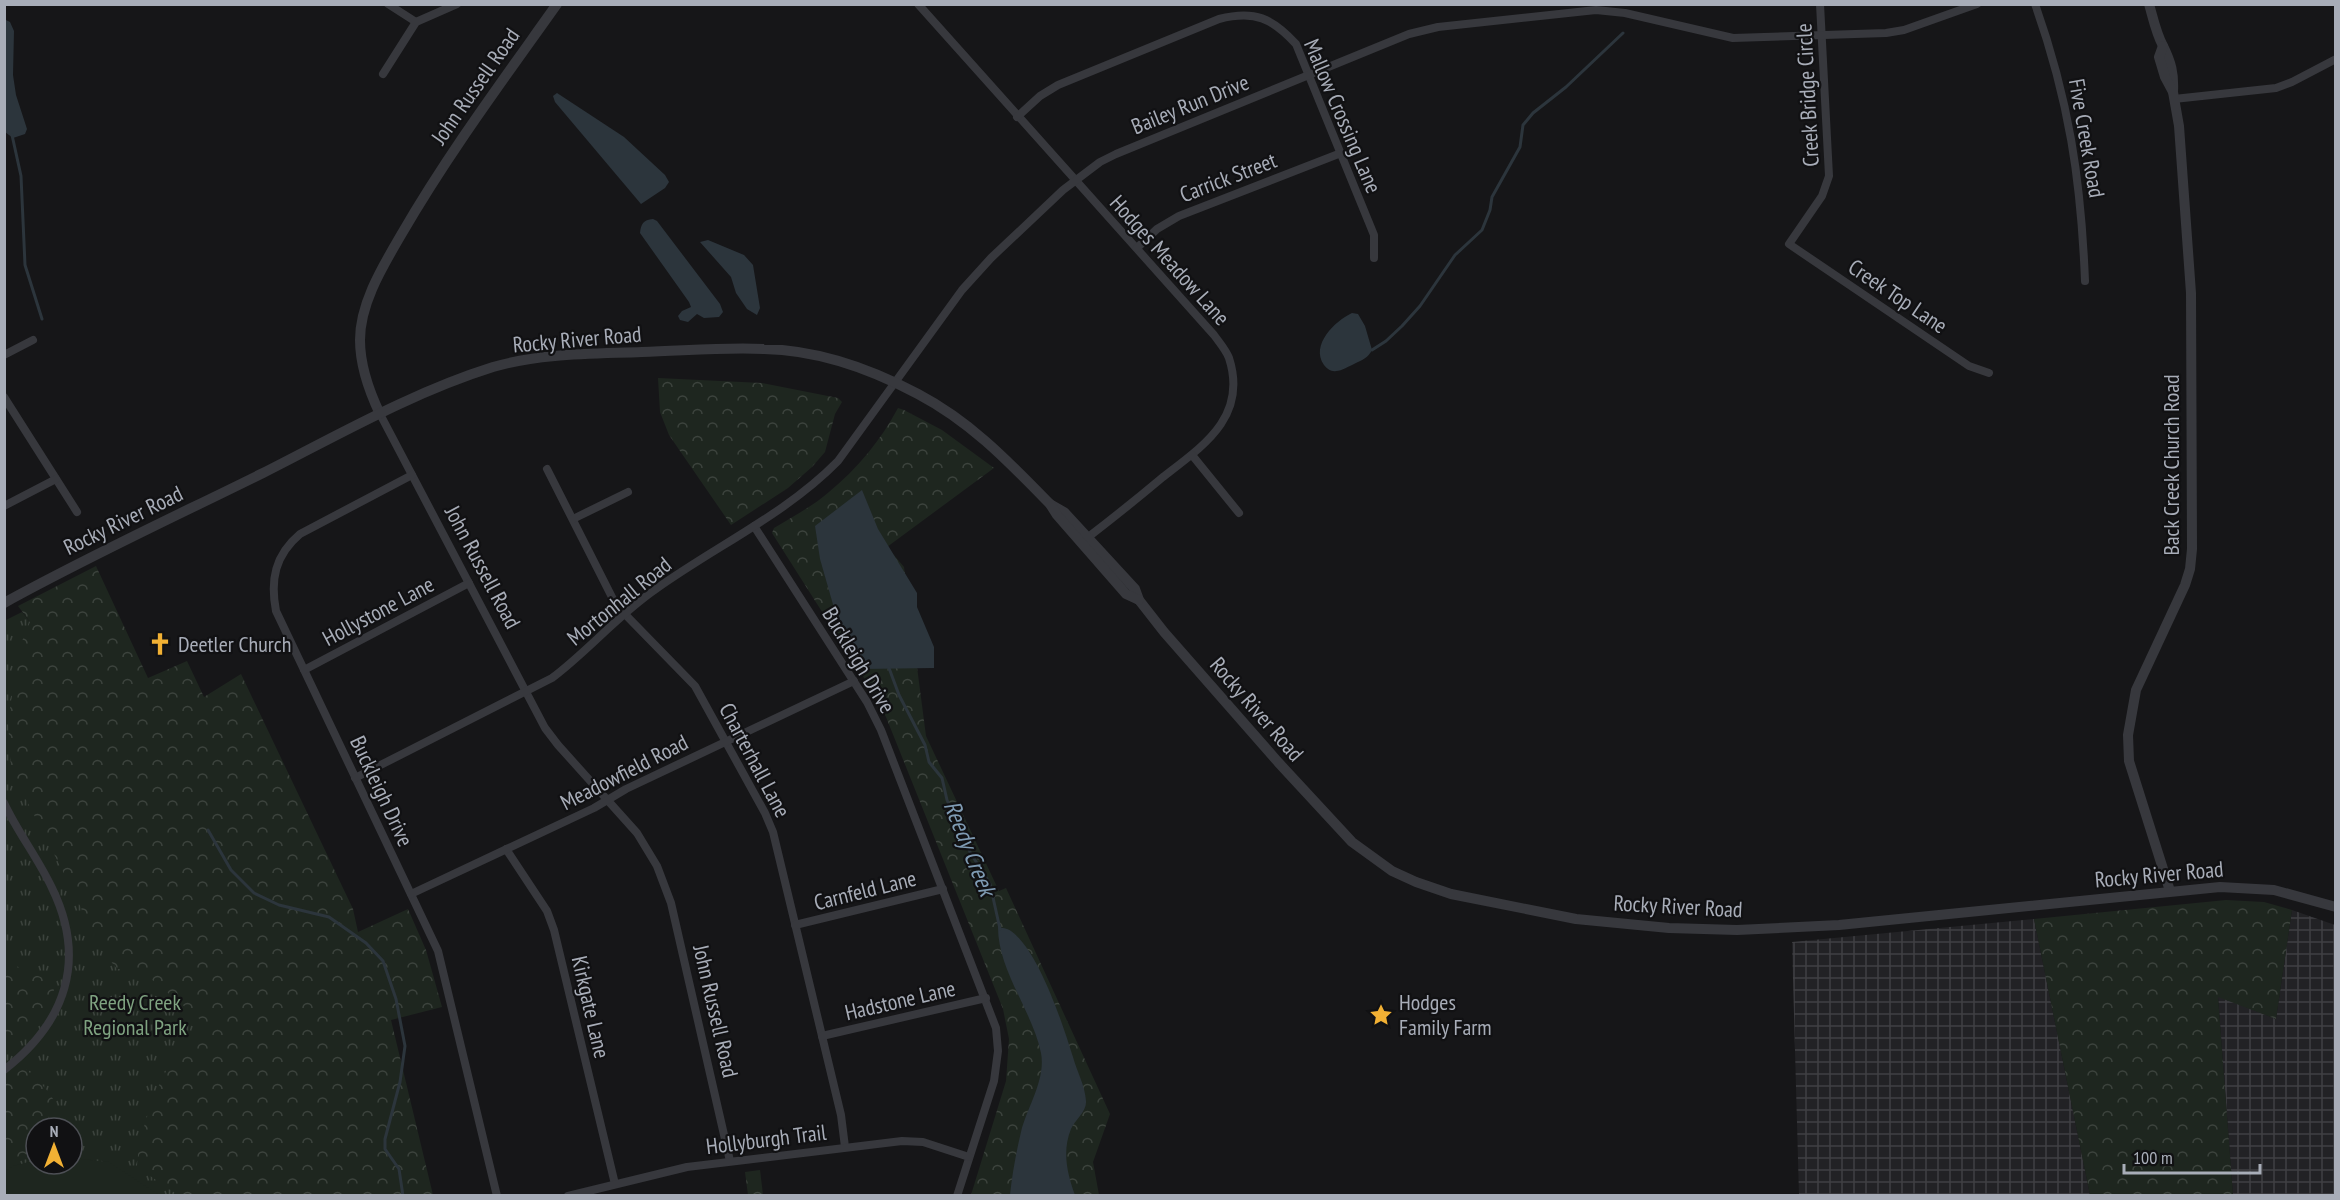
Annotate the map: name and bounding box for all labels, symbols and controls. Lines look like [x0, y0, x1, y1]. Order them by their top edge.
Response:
street label: John Russell Road [424, 23, 525, 150]
street label: Creek Bridge Circle [1789, 23, 1825, 167]
street label: Mallow Crossing Lane [1298, 35, 1388, 197]
street label: Bailey Run Drive [1127, 68, 1253, 140]
street label: Five Creek Road [2063, 76, 2111, 200]
street label: Carrick Street [1176, 146, 1280, 208]
street label: Hodges Meadow Lane [1104, 189, 1236, 331]
street label: Creek Top Lane [1843, 253, 1953, 339]
street label: Rocky River Road [511, 319, 643, 359]
street label: Back Creek Church Road [2157, 374, 2185, 556]
street label: Rocky River Road [59, 479, 187, 561]
street label: John Russell Road [438, 500, 527, 633]
street label: Mortonhall Road [561, 550, 677, 652]
street label: Hollystone Lane [317, 570, 439, 652]
street label: Buckleigh Drive [816, 602, 902, 718]
place label: Deetler Church [178, 630, 291, 658]
church icon: Deetler Church [147, 631, 173, 657]
street label: Rocky River Road [1204, 651, 1310, 767]
street label: Charterhall Lane [713, 698, 797, 822]
street label: Meadowfield Road [556, 728, 692, 816]
street label: Buckleigh Drive [344, 731, 420, 851]
water label: Reedy Creek [937, 796, 1004, 903]
street label: Rocky River Road [2093, 854, 2225, 894]
street label: Carnfeld Lane [811, 864, 919, 916]
street label: Rocky River Road [1613, 889, 1743, 923]
street label: John Russell Road [687, 941, 745, 1080]
street label: Kirkgate Lane [566, 953, 616, 1061]
street label: Hadstone Lane [842, 974, 958, 1026]
park label: Reedy Creek Regional Park [83, 988, 187, 1041]
place label: Hodges Family Farm [1399, 988, 1492, 1041]
place icon: Hodges Family Farm [1368, 1002, 1394, 1028]
north arrow [24, 1116, 84, 1176]
street label: Hollyburgh Trail [704, 1118, 829, 1160]
text: N [50, 1121, 58, 1141]
scale bar [2124, 1137, 2260, 1175]
text: 100 m [2133, 1146, 2173, 1169]

